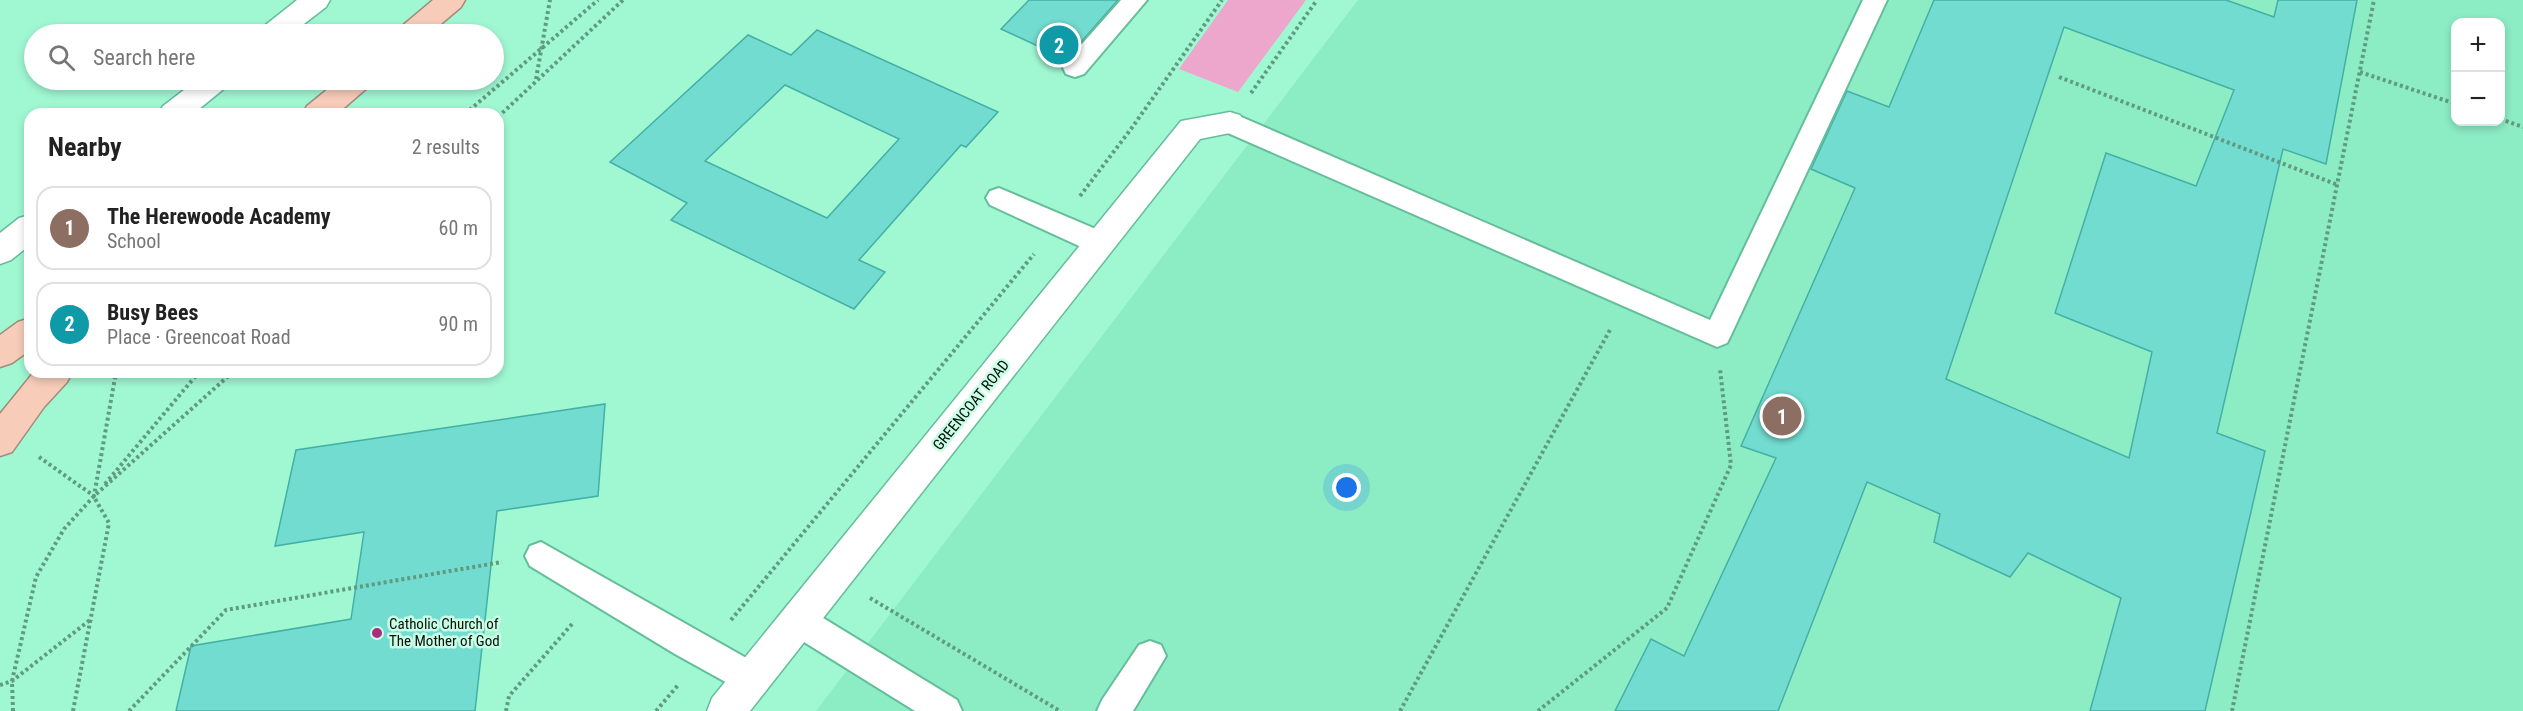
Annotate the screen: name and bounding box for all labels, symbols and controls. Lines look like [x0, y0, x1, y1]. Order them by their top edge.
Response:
map controls [2451, 18, 2505, 126]
button: + [2451, 18, 2505, 72]
pin: 2 [1040, 22, 1078, 68]
search box [24, 24, 504, 90]
icon: search [45, 41, 78, 74]
text: Search here [93, 45, 195, 70]
button: − [2451, 72, 2505, 126]
text: Nearby [48, 132, 122, 162]
text: 2 results [412, 135, 480, 159]
text: The Herewoode Academy [107, 204, 331, 229]
text: 1 [64, 216, 75, 240]
text: 60 m [439, 216, 478, 240]
text: School [107, 229, 161, 253]
text: Busy Bees [107, 300, 198, 325]
text: 2 [64, 312, 75, 336]
text: 90 m [439, 312, 478, 336]
text: Place · Greencoat Road [107, 325, 291, 349]
street label: GREENCOAT ROAD [929, 356, 1013, 454]
pin: 1 [1762, 394, 1802, 438]
your location [1332, 473, 1361, 502]
place label: Catholic Church of The Mother of God [389, 615, 500, 650]
marker: Catholic Church of The Mother of God [370, 626, 384, 640]

